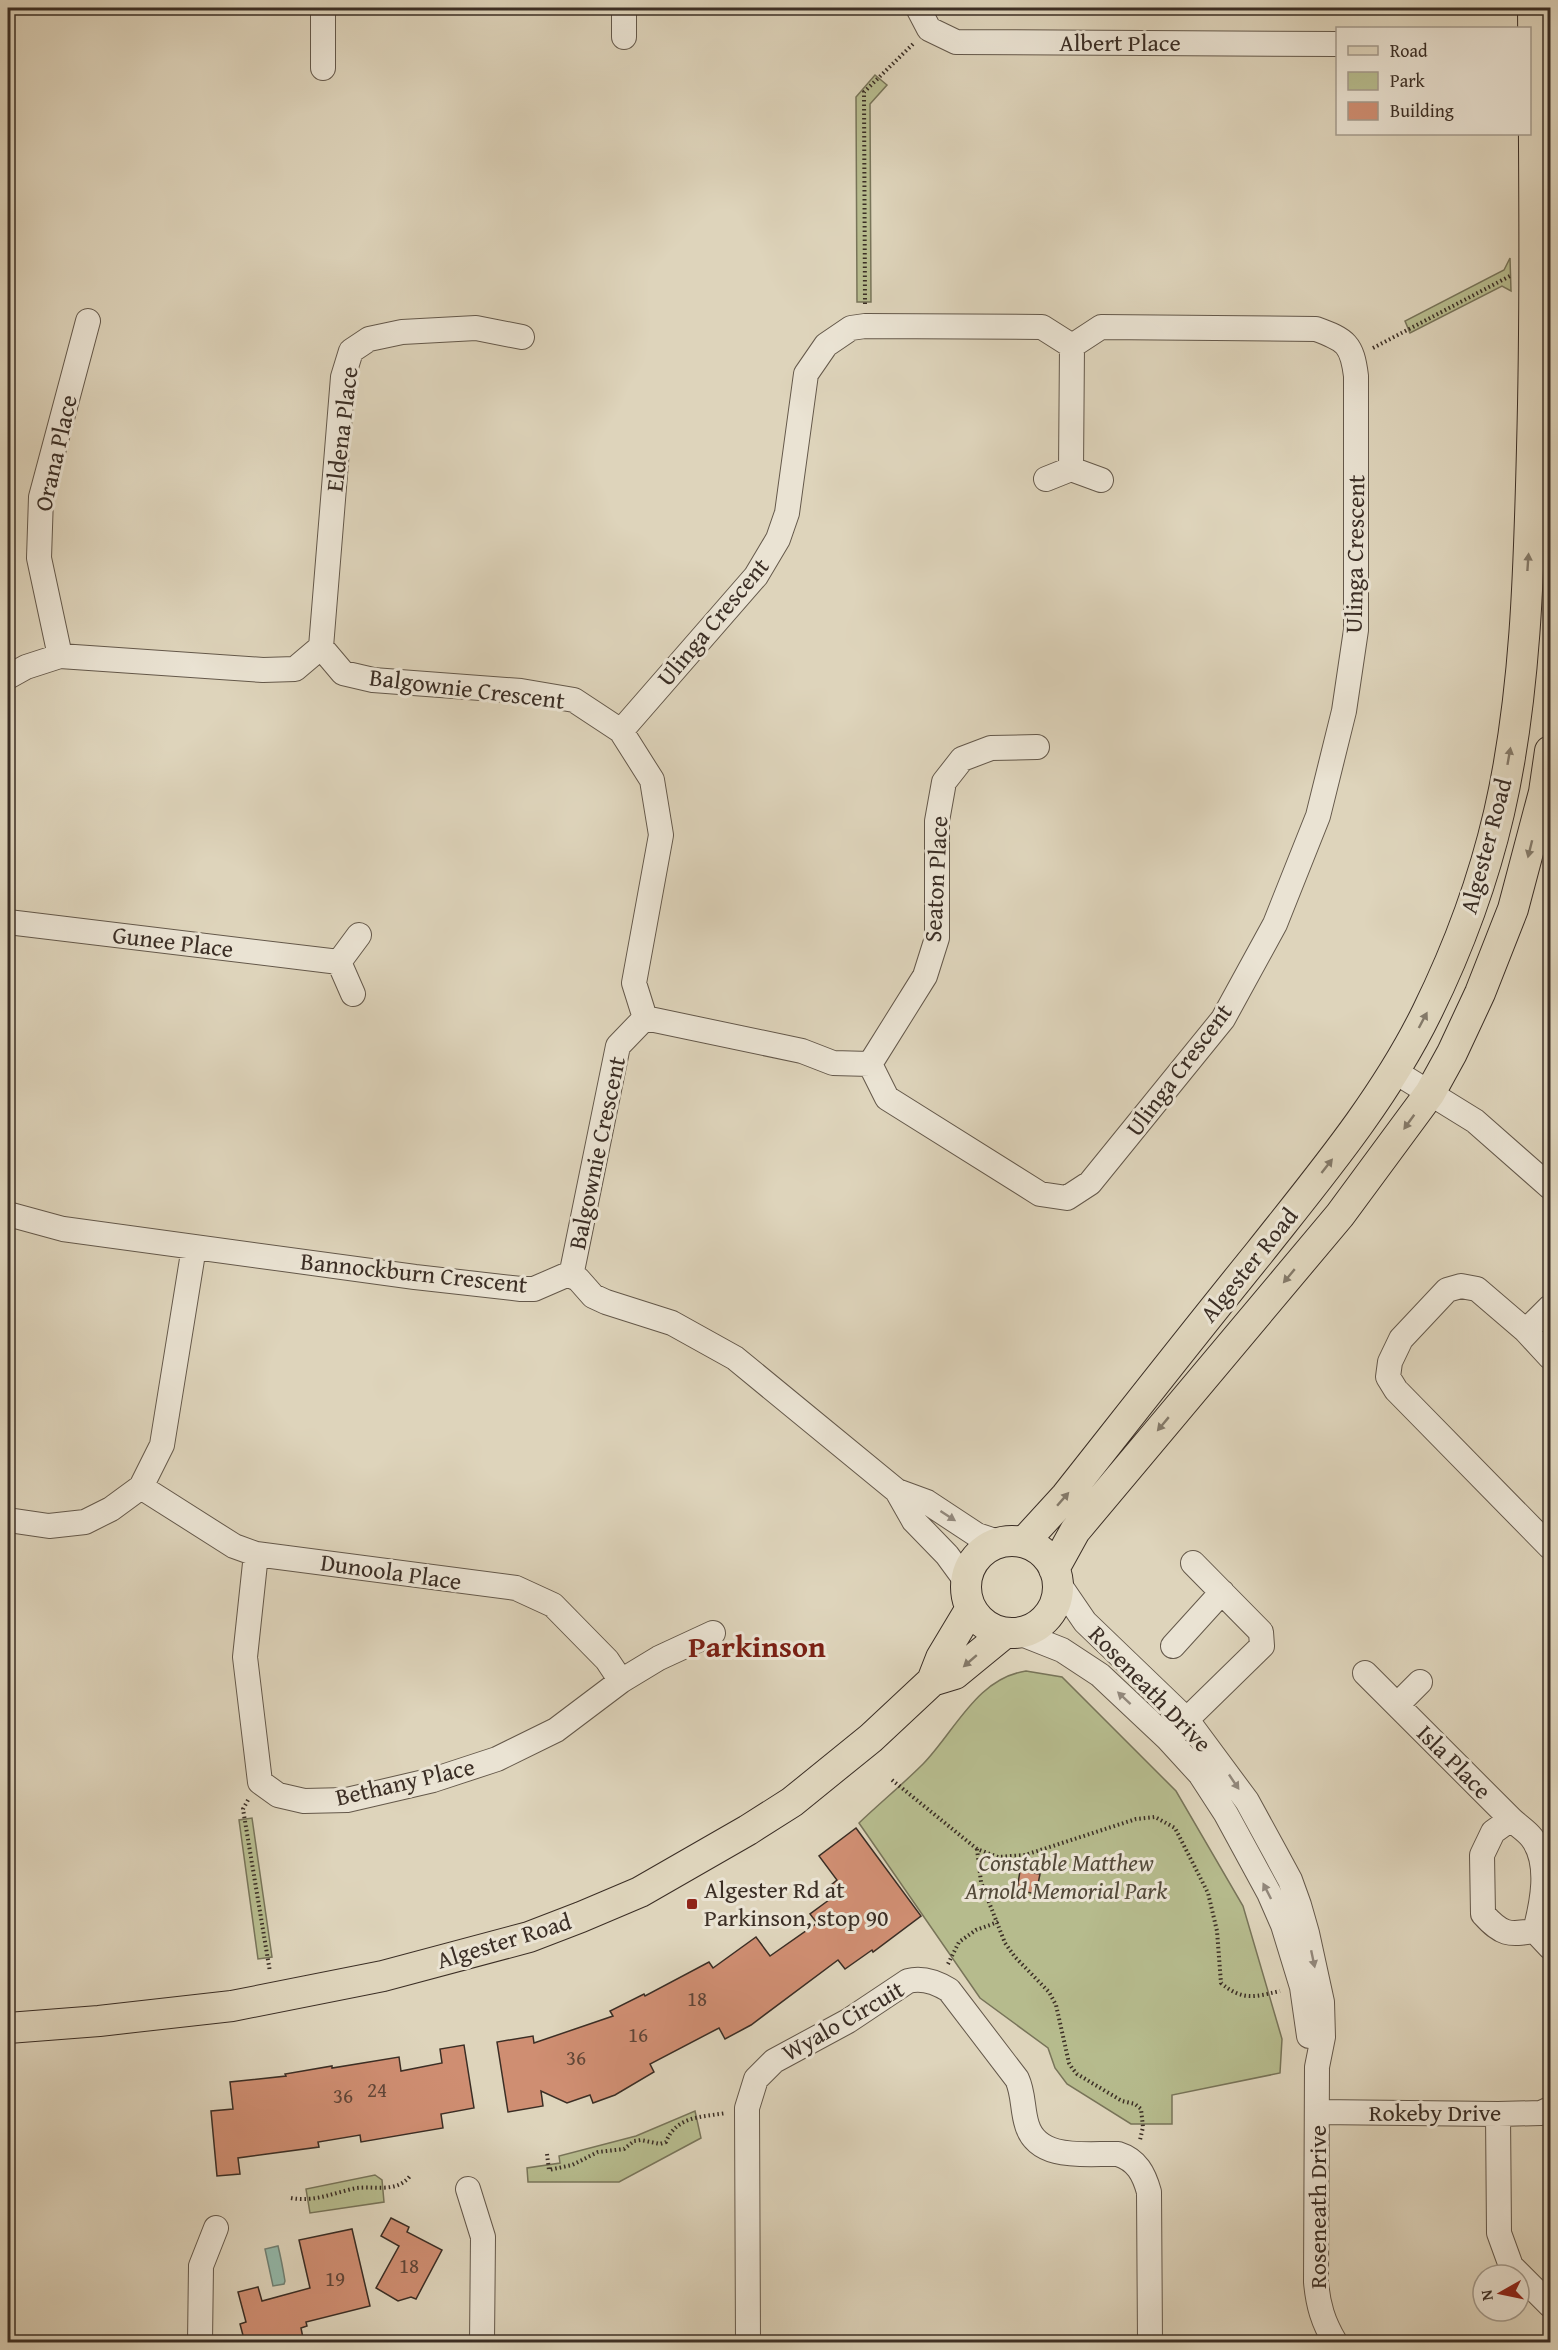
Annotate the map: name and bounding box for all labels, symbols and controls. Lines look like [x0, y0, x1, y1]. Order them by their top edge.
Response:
street label: Albert Place [1059, 25, 1181, 60]
legend [1336, 27, 1531, 135]
text: Road [1390, 37, 1428, 64]
text: Park [1390, 67, 1426, 94]
text: Building [1390, 97, 1454, 124]
street label: Eldena Place [316, 364, 367, 494]
street label: Orana Place [25, 391, 86, 515]
street label: Ulinga Crescent [1336, 474, 1373, 634]
street label: Ulinga Crescent [648, 549, 777, 694]
one-way arrow [1523, 552, 1532, 571]
street label: Balgownie Crescent [367, 659, 567, 718]
one-way arrow [1505, 746, 1514, 765]
street label: Algester Road [1451, 774, 1520, 918]
street label: Seaton Place [915, 815, 956, 943]
one-way arrow [1524, 840, 1534, 858]
street label: Gunee Place [111, 917, 235, 966]
street label: Ulinga Crescent [1117, 995, 1241, 1144]
one-way arrow [1418, 1011, 1428, 1028]
street label: Balgownie Crescent [559, 1053, 634, 1253]
one-way arrow [1403, 1114, 1415, 1130]
one-way arrow [1321, 1158, 1334, 1174]
street label: Algester Road [1191, 1199, 1306, 1330]
street label: Bannockburn Crescent [299, 1243, 530, 1302]
one-way arrow [1283, 1268, 1296, 1283]
one-way arrow [1157, 1417, 1170, 1432]
one-way arrow [1056, 1491, 1070, 1506]
one-way arrow [940, 1510, 956, 1521]
street label: Dunoola Place [318, 1544, 464, 1599]
street label: Roseneath Drive [1081, 1618, 1220, 1760]
district label: Parkinson [688, 1624, 826, 1668]
one-way arrow [963, 1654, 978, 1667]
one-way arrow [1118, 1692, 1132, 1706]
street label: Isla Place [1409, 1716, 1500, 1807]
street label: Bethany Place [332, 1749, 478, 1815]
one-way arrow [1228, 1774, 1239, 1790]
park label: Constable Matthew Arnold Memorial Park [964, 1845, 1167, 1908]
place label: Algester Rd at Parkinson, stop 90 [704, 1872, 889, 1935]
one-way arrow [1263, 1882, 1272, 1899]
marker: Algester Rd at Parkinson, stop 90 [685, 1897, 699, 1911]
street label: Algester Road [432, 1903, 576, 1978]
one-way arrow [1309, 1949, 1318, 1968]
street label: Wyalo Circuit [775, 1971, 911, 2070]
house number: 18 [687, 1983, 707, 2014]
house number: 16 [628, 2019, 648, 2050]
house number: 36 [566, 2042, 586, 2073]
house number: 24 [367, 2074, 387, 2105]
house number: 36 [333, 2080, 353, 2111]
street label: Rokeby Drive [1369, 2095, 1501, 2130]
street label: Roseneath Drive [1300, 2125, 1335, 2289]
house number: 18 [399, 2250, 419, 2281]
house number: 19 [325, 2263, 345, 2294]
north arrow [1471, 2263, 1531, 2323]
text: N [1473, 2288, 1499, 2303]

